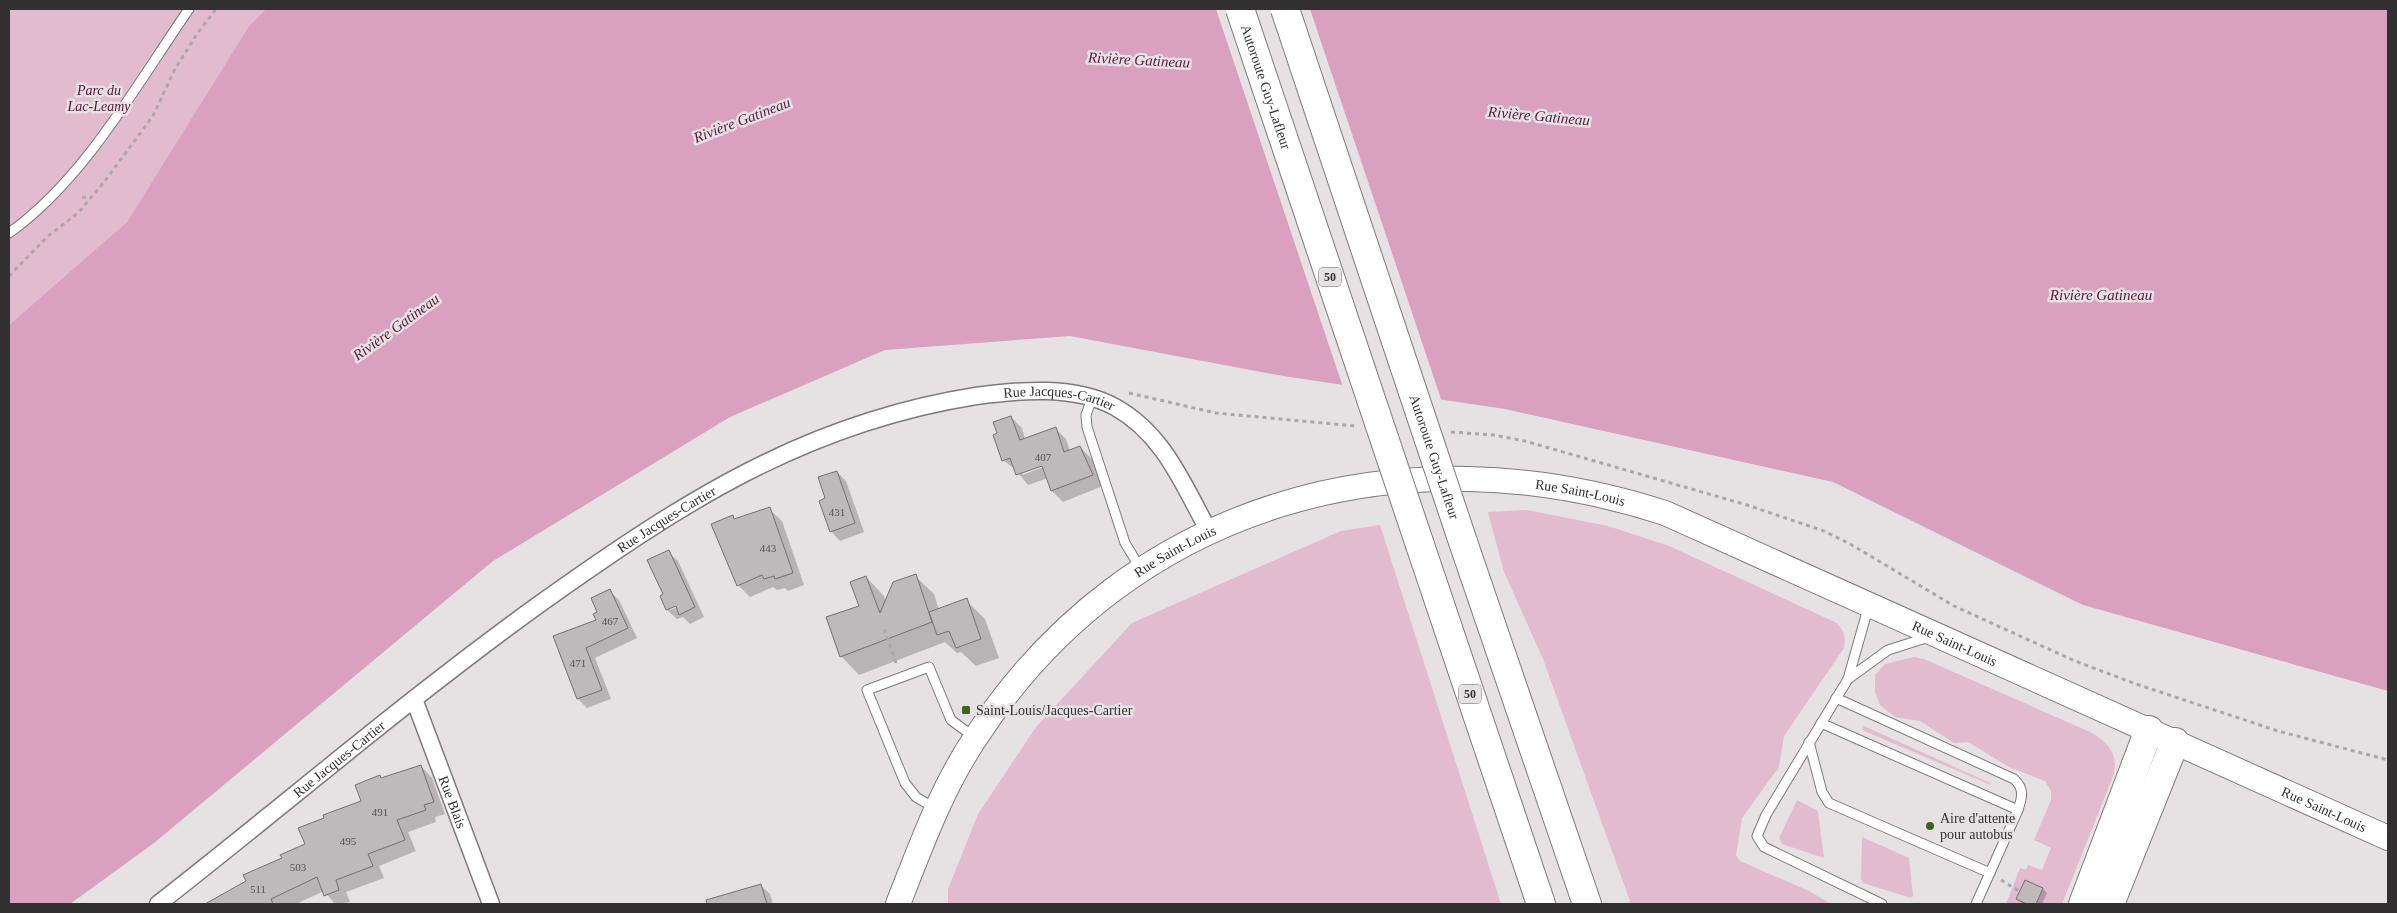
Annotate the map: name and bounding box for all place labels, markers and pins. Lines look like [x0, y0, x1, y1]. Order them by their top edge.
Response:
place label: Saint-Louis/Jacques-Cartier [976, 703, 1133, 718]
marker: Saint-Louis/Jacques-Cartier [960, 704, 972, 716]
place label: Aire d'attente pour autobus [1940, 811, 2015, 842]
marker: Aire d'attente pour autobus [1924, 820, 1936, 832]

